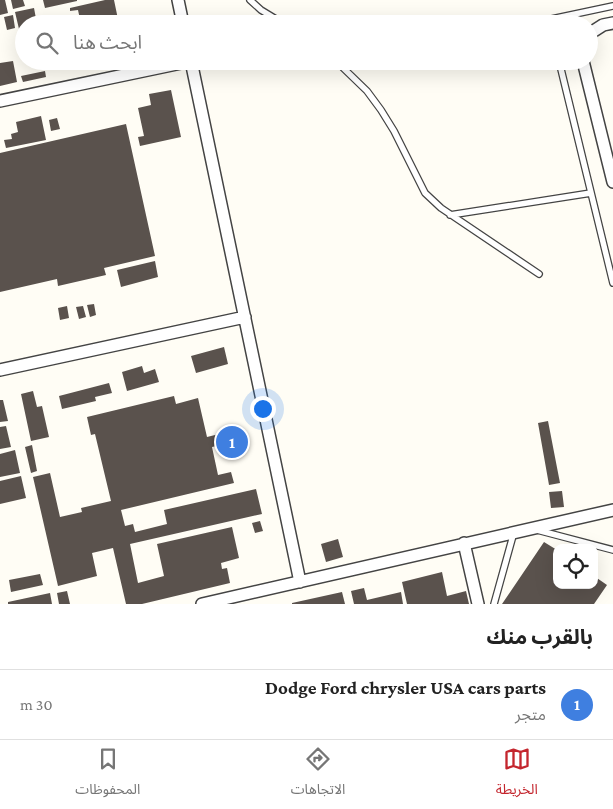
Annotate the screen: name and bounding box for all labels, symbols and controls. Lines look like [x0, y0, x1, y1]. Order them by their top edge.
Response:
search box [15, 15, 598, 70]
icon: search [33, 29, 61, 57]
text: ابحث هنا [73, 32, 142, 53]
your location [250, 396, 276, 422]
pin: 1 [216, 423, 248, 461]
map controls [553, 544, 598, 589]
button: locate [553, 544, 598, 589]
text: بالقرب منك [487, 625, 593, 649]
text: Dodge Ford chrysler USA cars parts [265, 677, 546, 698]
text: 30 m [20, 696, 53, 713]
text: 1 [574, 696, 580, 713]
text: متجر [515, 706, 546, 723]
tab: المحفوظات [75, 745, 140, 804]
tab: الاتجاهات [291, 745, 345, 804]
tab: الخريطة [496, 745, 538, 804]

